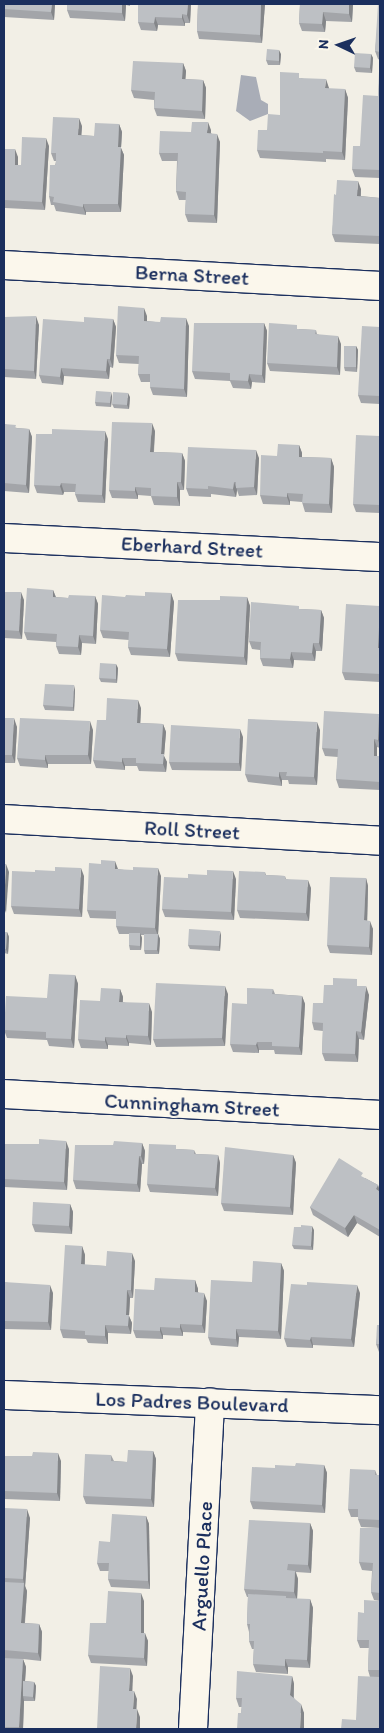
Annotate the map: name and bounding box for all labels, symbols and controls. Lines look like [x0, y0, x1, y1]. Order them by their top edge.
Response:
north arrow [314, 20, 364, 70]
text: N [315, 39, 332, 49]
street label: Berna Street [135, 259, 249, 291]
street label: Eberhard Street [121, 531, 263, 563]
street label: Roll Street [144, 815, 240, 845]
street label: Cunningham Street [104, 1088, 280, 1122]
street label: Los Padres Boulevard [95, 1386, 289, 1418]
street label: Arguello Place [186, 1501, 218, 1631]

